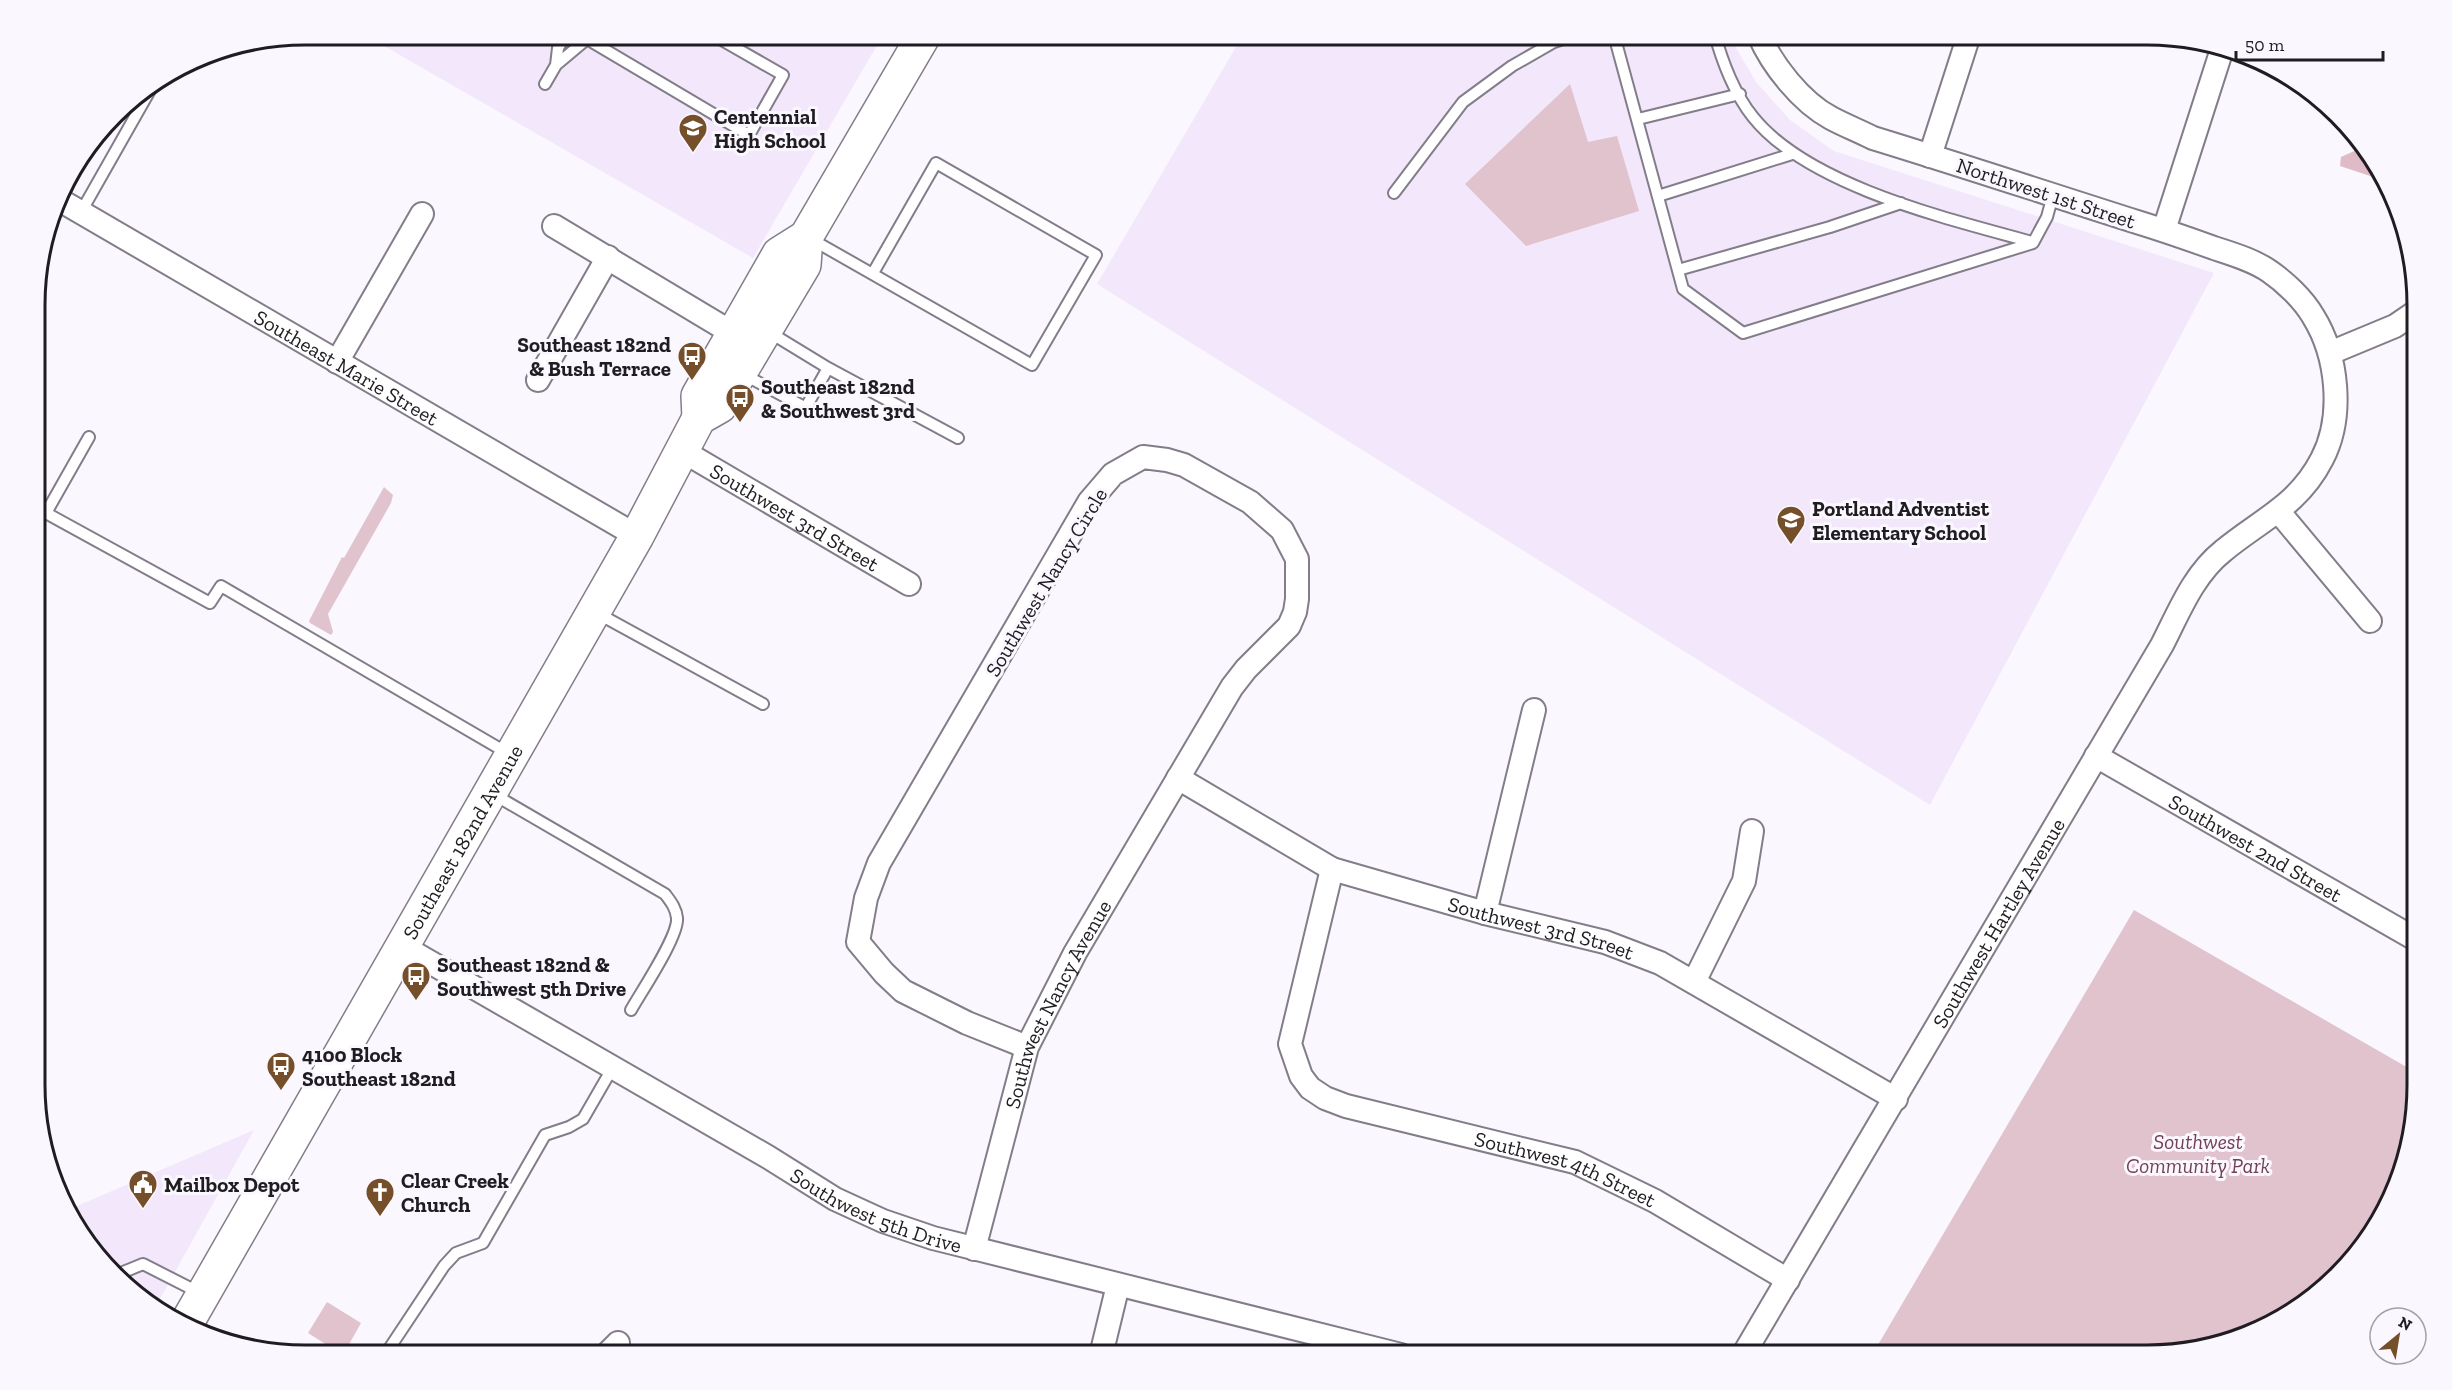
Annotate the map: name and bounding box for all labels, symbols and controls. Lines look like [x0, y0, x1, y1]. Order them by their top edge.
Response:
scale bar [2236, 24, 2383, 62]
text: 50 m [2245, 34, 2285, 56]
place label: Centennial High School [714, 104, 826, 153]
school or university icon: Centennial High School [677, 112, 709, 154]
street label: Northwest 1st Street [1953, 152, 2139, 234]
street label: Southeast Marie Street [250, 304, 443, 430]
place label: Southeast 182nd & Bush Terrace [517, 332, 671, 381]
bus stop icon: Southeast 182nd & Bush Terrace [676, 340, 708, 382]
place label: Southeast 182nd & Southwest 3rd [761, 374, 915, 423]
bus stop icon: Southeast 182nd & Southwest 3rd [724, 382, 756, 424]
street label: Southwest 3rd Street [706, 458, 884, 576]
street label: Southwest Nancy Circle [980, 483, 1112, 681]
place label: Portland Adventist Elementary School [1812, 496, 1990, 545]
school or university icon: Portland Adventist Elementary School [1775, 504, 1807, 546]
street label: Southeast 182nd Avenue [397, 740, 528, 943]
street label: Southwest 2nd Street [2165, 788, 2347, 907]
street label: Southwest Hartley Avenue [1927, 813, 2070, 1032]
street label: Southwest 3rd Street [1445, 891, 1638, 964]
street label: Southwest Nancy Avenue [999, 895, 1116, 1111]
place label: Southeast 182nd & Southwest 5th Drive [437, 952, 626, 1001]
bus stop icon: Southeast 182nd & Southwest 5th Drive [400, 960, 432, 1002]
place label: 4100 Block Southeast 182nd [302, 1042, 456, 1091]
bus stop icon: 4100 Block Southeast 182nd [265, 1050, 297, 1092]
street label: Southwest 4th Street [1472, 1125, 1660, 1212]
park label: Southwest Community Park [2126, 1129, 2270, 1178]
street label: Southwest 5th Drive [786, 1162, 965, 1257]
public building icon: Mailbox Depot [127, 1168, 159, 1210]
place label: Clear Creek Church [401, 1168, 509, 1217]
place label: Mailbox Depot [164, 1172, 300, 1197]
church icon: Clear Creek Church [364, 1176, 396, 1218]
north arrow [2368, 1306, 2428, 1366]
text: N [2395, 1312, 2415, 1335]

